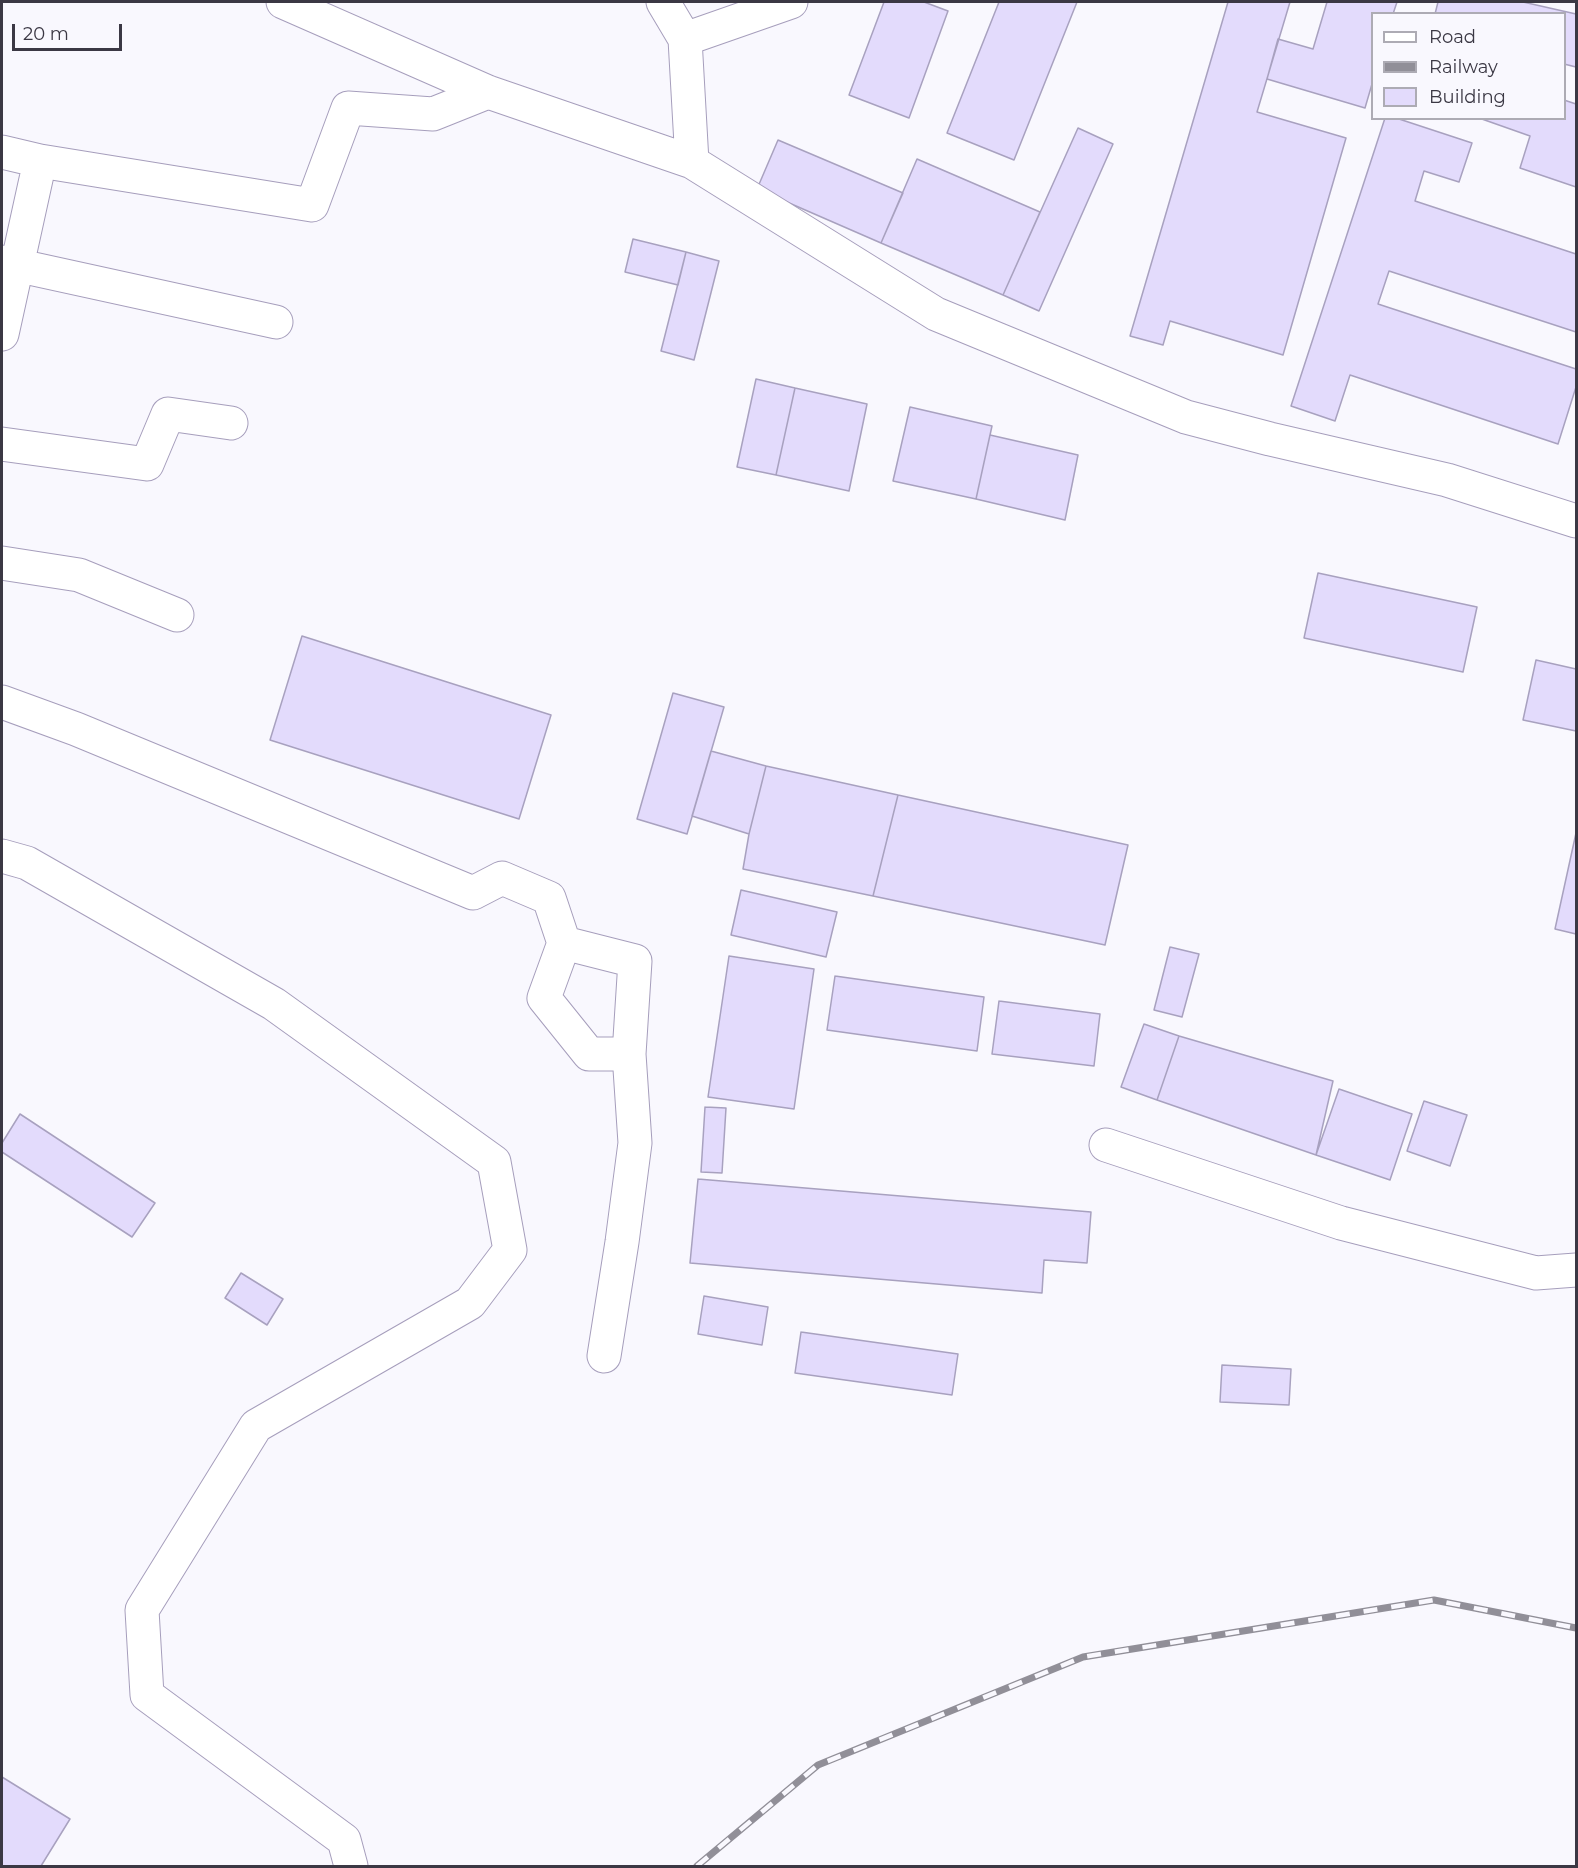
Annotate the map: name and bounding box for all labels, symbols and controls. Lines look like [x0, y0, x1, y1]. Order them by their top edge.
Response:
scale bar [15, 12, 124, 50]
legend [1371, 12, 1566, 120]
text: 20 m [23, 23, 69, 45]
text: Road [1429, 26, 1476, 48]
text: Railway [1429, 56, 1498, 78]
text: Building [1429, 86, 1506, 108]

